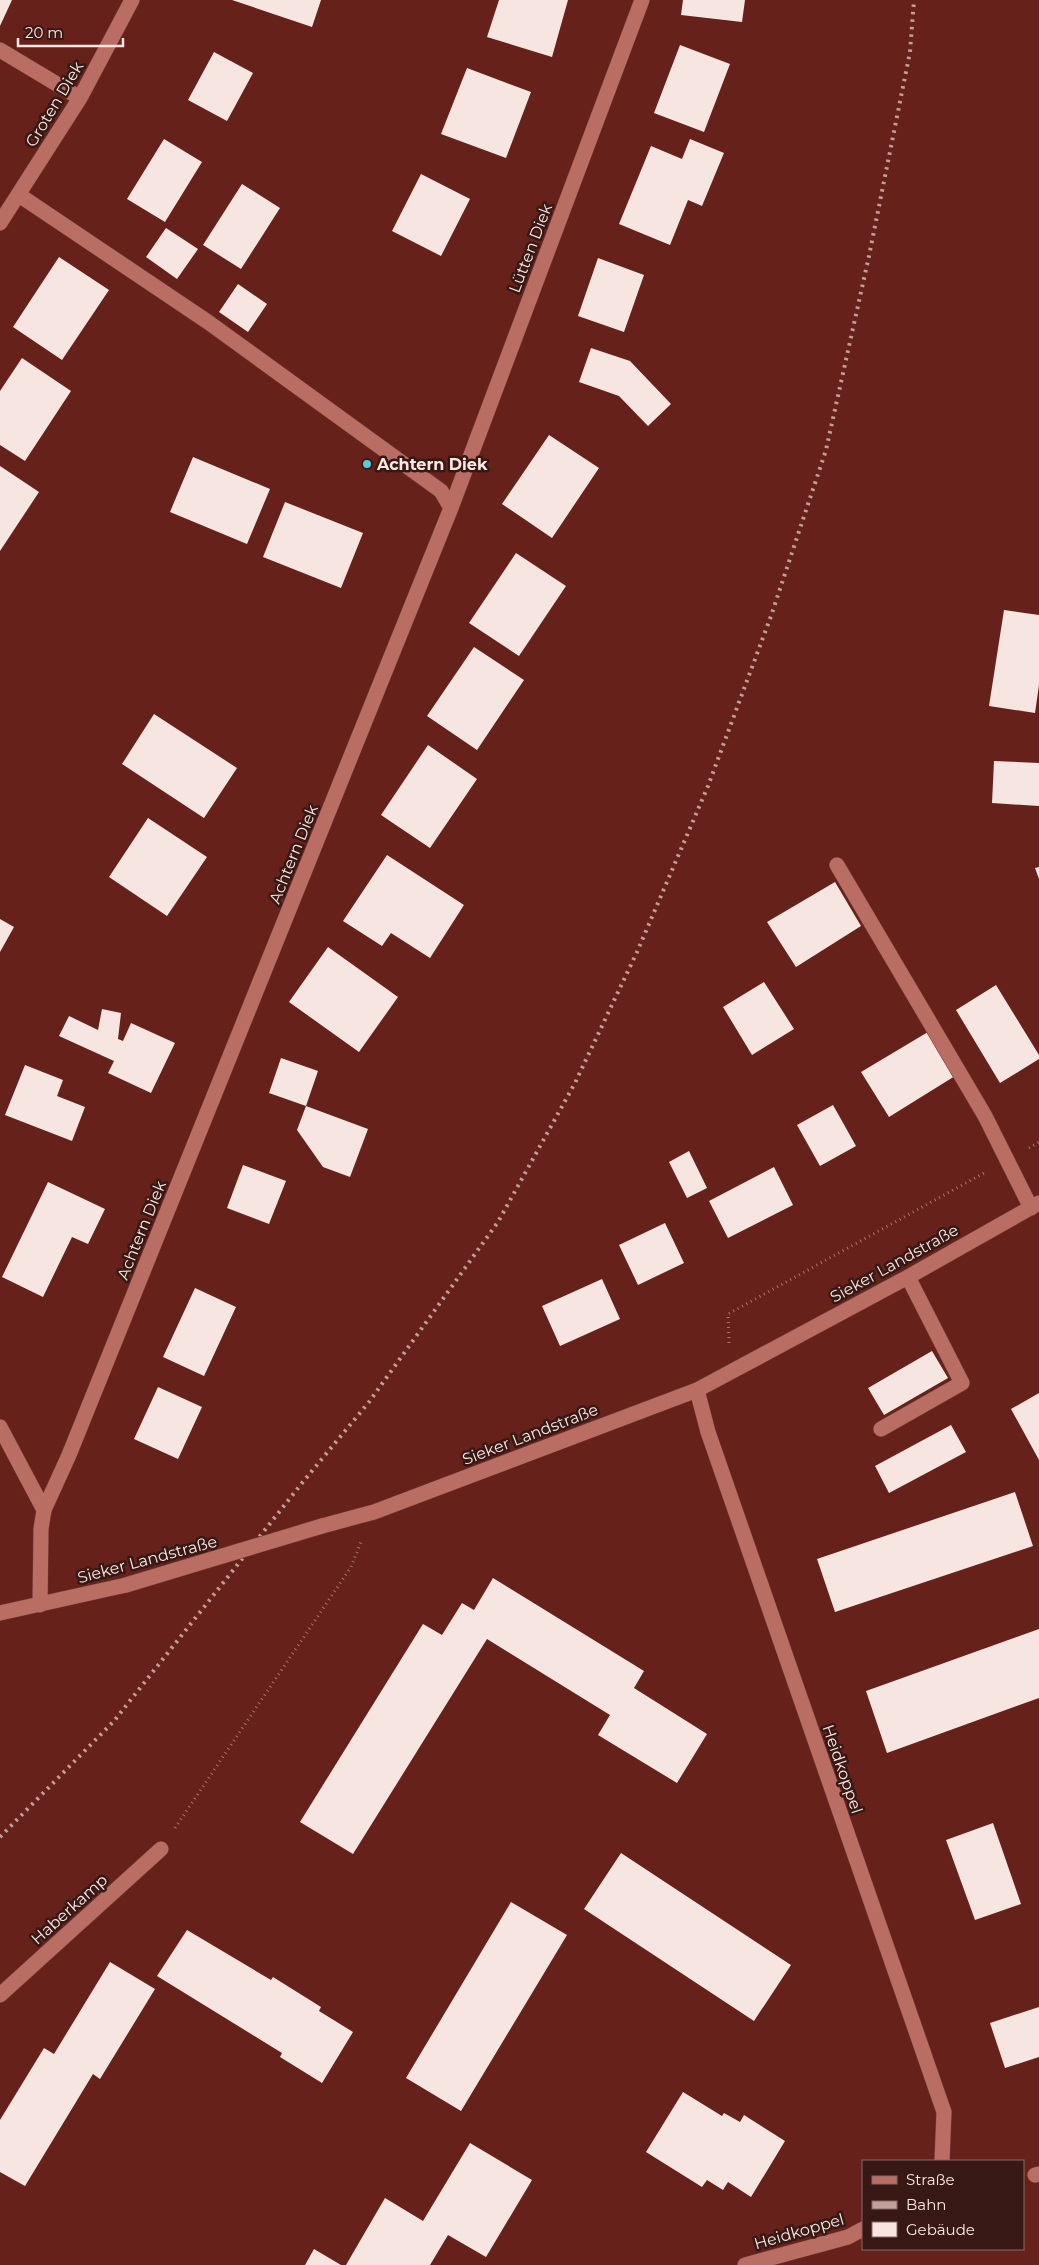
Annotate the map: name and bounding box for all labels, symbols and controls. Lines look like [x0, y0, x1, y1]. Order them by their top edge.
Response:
scale bar [18, 15, 122, 47]
text: 20 m [25, 23, 63, 42]
street label: Groten Diek [22, 58, 88, 150]
street label: Lütten Diek [505, 201, 556, 295]
place label: Achtern Diek [376, 455, 488, 474]
marker: Achtern Diek [361, 458, 373, 470]
street label: Achtern Diek [265, 802, 322, 906]
street label: Achtern Diek [113, 1178, 170, 1282]
street label: Sieker Landstraße [827, 1220, 962, 1307]
street label: Sieker Landstraße [460, 1400, 601, 1469]
street label: Sieker Landstraße [75, 1532, 219, 1587]
street label: Heidkoppel [818, 1722, 867, 1816]
street label: Haberkamp [27, 1870, 111, 1949]
legend [862, 2160, 1024, 2250]
text: Straße [906, 2170, 955, 2189]
text: Bahn [906, 2195, 946, 2214]
street label: Heidkoppel [752, 2210, 846, 2253]
text: Gebäude [906, 2220, 975, 2239]

